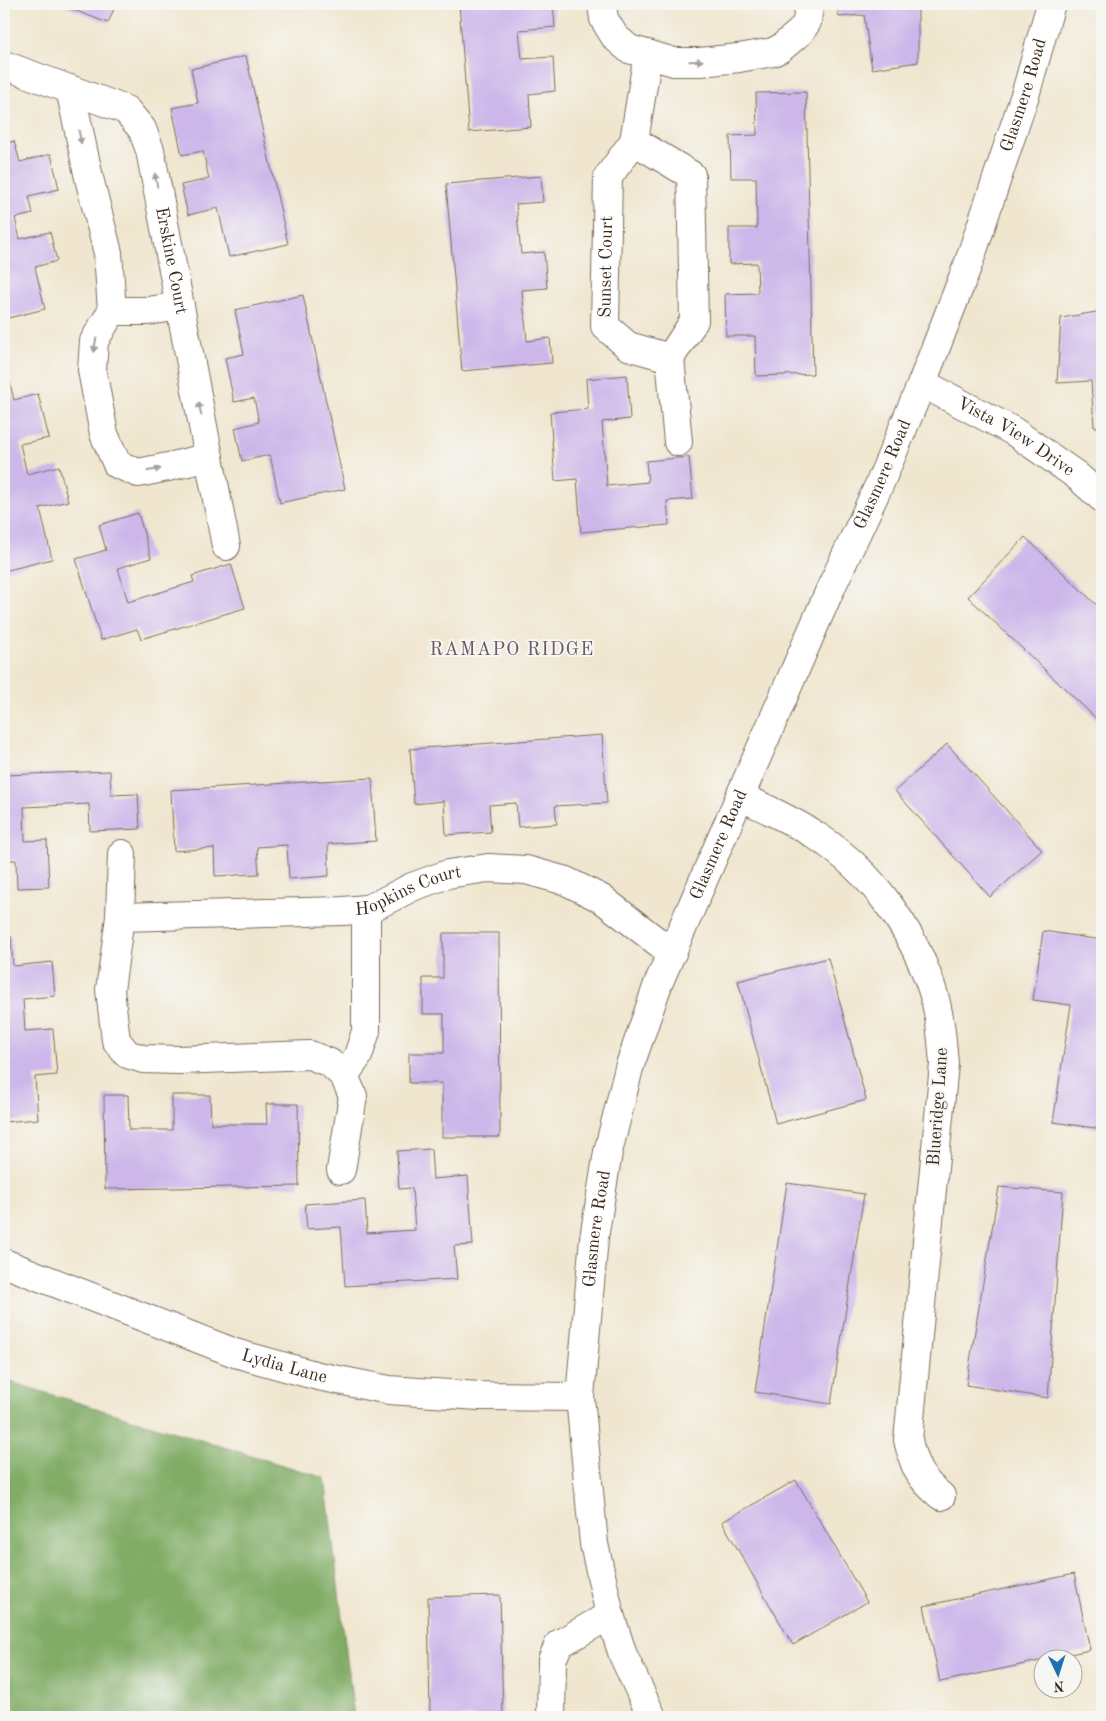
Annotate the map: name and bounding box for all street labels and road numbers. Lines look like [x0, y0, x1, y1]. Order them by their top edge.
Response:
street label: Glasmere Road [998, 36, 1050, 154]
street label: Erskine Court [152, 205, 190, 316]
street label: Sunset Court [596, 215, 616, 318]
street label: Vista View Drive [954, 394, 1078, 480]
street label: Glasmere Road [851, 417, 915, 532]
street label: Glasmere Road [687, 787, 751, 902]
street label: Hopkins Court [354, 863, 462, 919]
street label: Blueridge Lane [925, 1047, 951, 1167]
street label: Glasmere Road [581, 1169, 614, 1288]
street label: Lydia Lane [239, 1346, 329, 1387]

